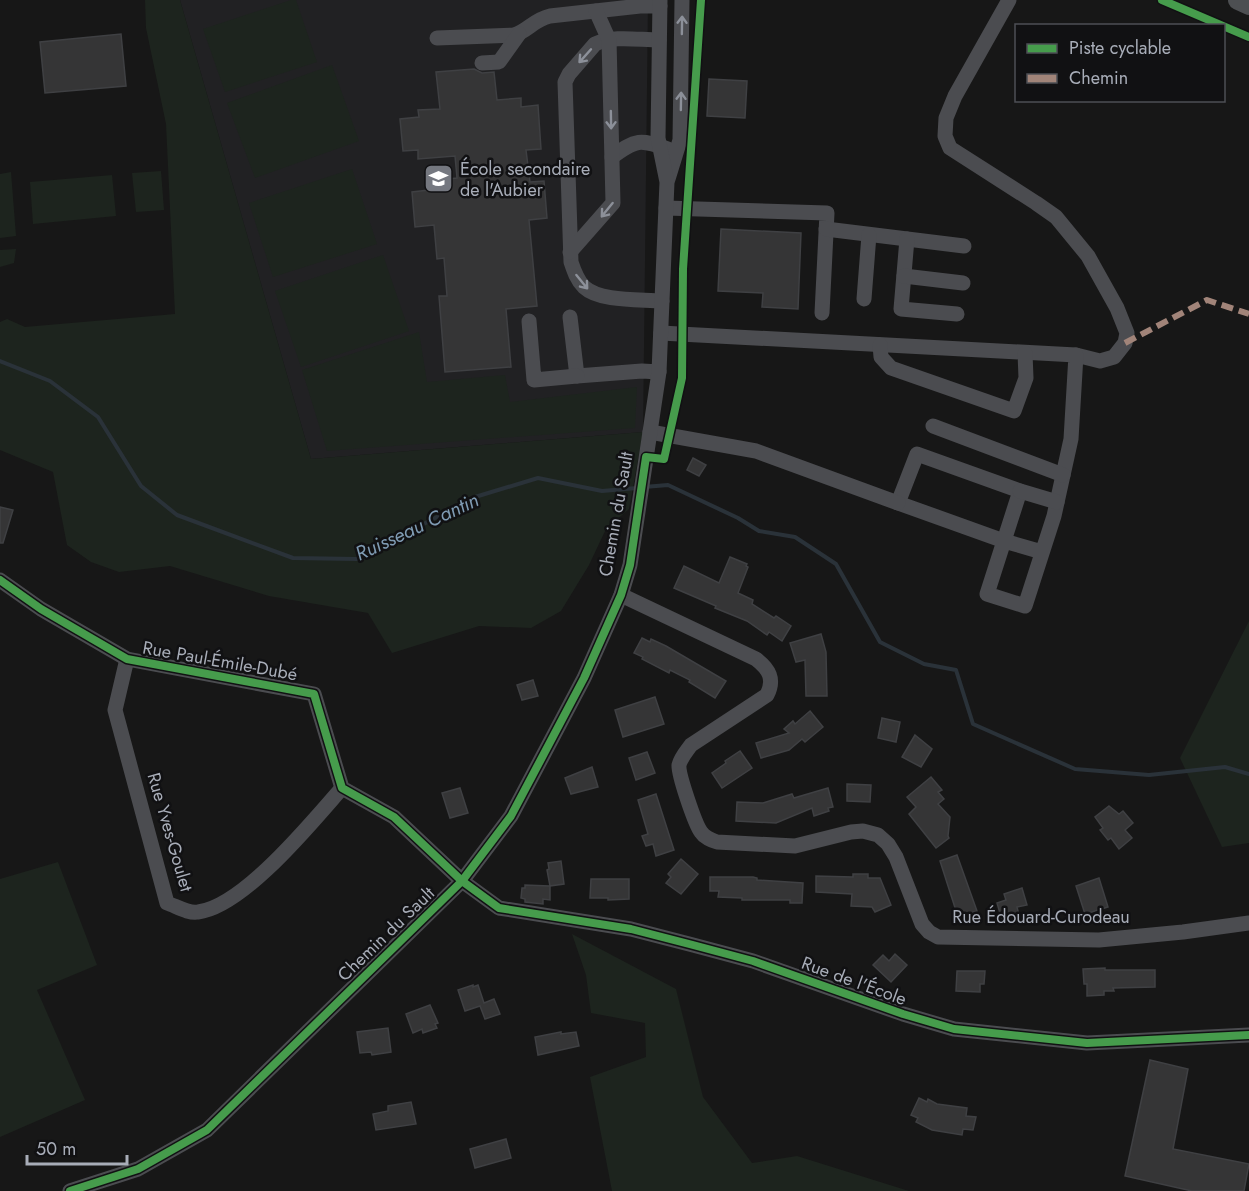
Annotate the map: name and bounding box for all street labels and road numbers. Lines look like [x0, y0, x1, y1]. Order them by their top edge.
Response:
street label: Chemin du Sault [592, 449, 640, 578]
street label: Rue Paul-Émile-Dubé [141, 635, 299, 687]
street label: Rue Yves-Goulet [141, 769, 200, 895]
street label: Chemin du Sault [332, 880, 441, 987]
street label: Rue Édouard-Curodeau [952, 904, 1130, 930]
street label: Rue de l'École [798, 950, 910, 1012]

